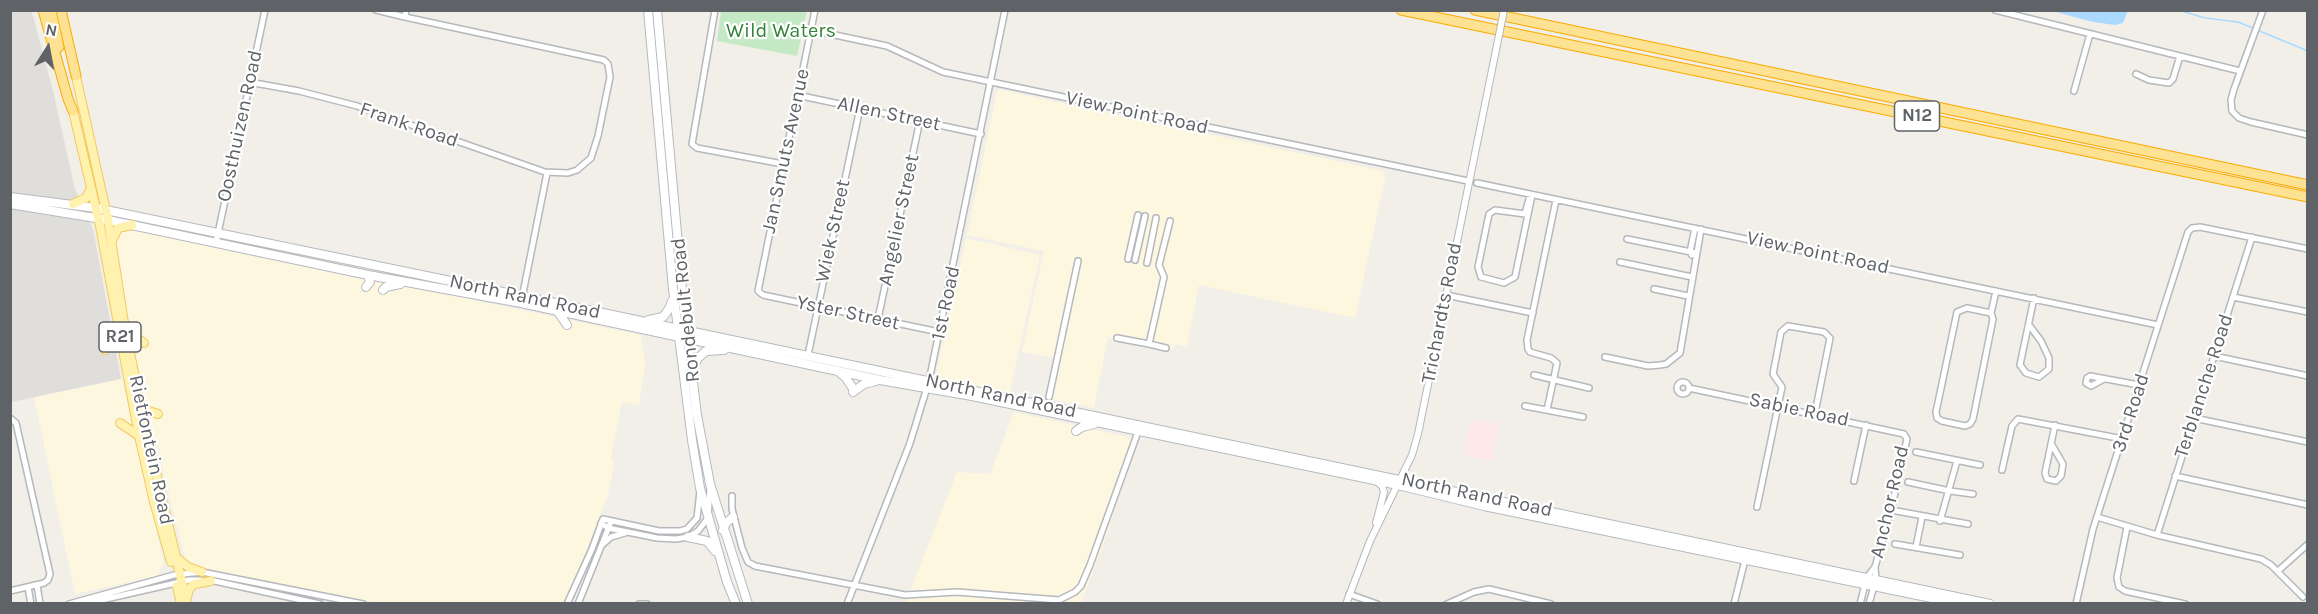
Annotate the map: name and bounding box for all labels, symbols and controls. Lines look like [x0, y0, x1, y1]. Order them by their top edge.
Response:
north arrow [18, 18, 78, 78]
text: N [44, 19, 59, 40]
park label: Wild Waters [726, 19, 836, 43]
street label: Oosthuizen Road [212, 48, 268, 204]
street label: Jan Smuts Avenue [757, 67, 815, 235]
street label: View Point Road [1064, 86, 1210, 140]
street label: Allen Street [835, 91, 943, 137]
street label: Frank Road [356, 97, 462, 153]
road number: N12 [1894, 101, 1940, 131]
street label: Angelier Street [873, 152, 925, 288]
street label: Wiek Street [810, 177, 856, 285]
street label: View Point Road [1745, 226, 1891, 280]
street label: Rondebult Road [666, 237, 706, 383]
street label: Trichardts Road [1417, 241, 1467, 385]
street label: 1st Road [926, 264, 966, 342]
street label: North Rand Road [447, 269, 603, 325]
street label: Yster Street [794, 290, 902, 336]
street label: Terblanche Road [2169, 311, 2239, 461]
road number: R21 [99, 322, 141, 352]
street label: North Rand Road [923, 368, 1079, 424]
street label: 3rd Road [2107, 370, 2155, 456]
street label: Rietfontein Road [123, 373, 179, 527]
street label: Sabie Road [1747, 388, 1851, 432]
street label: Anchor Road [1865, 443, 1915, 561]
street label: North Rand Road [1399, 467, 1555, 523]

